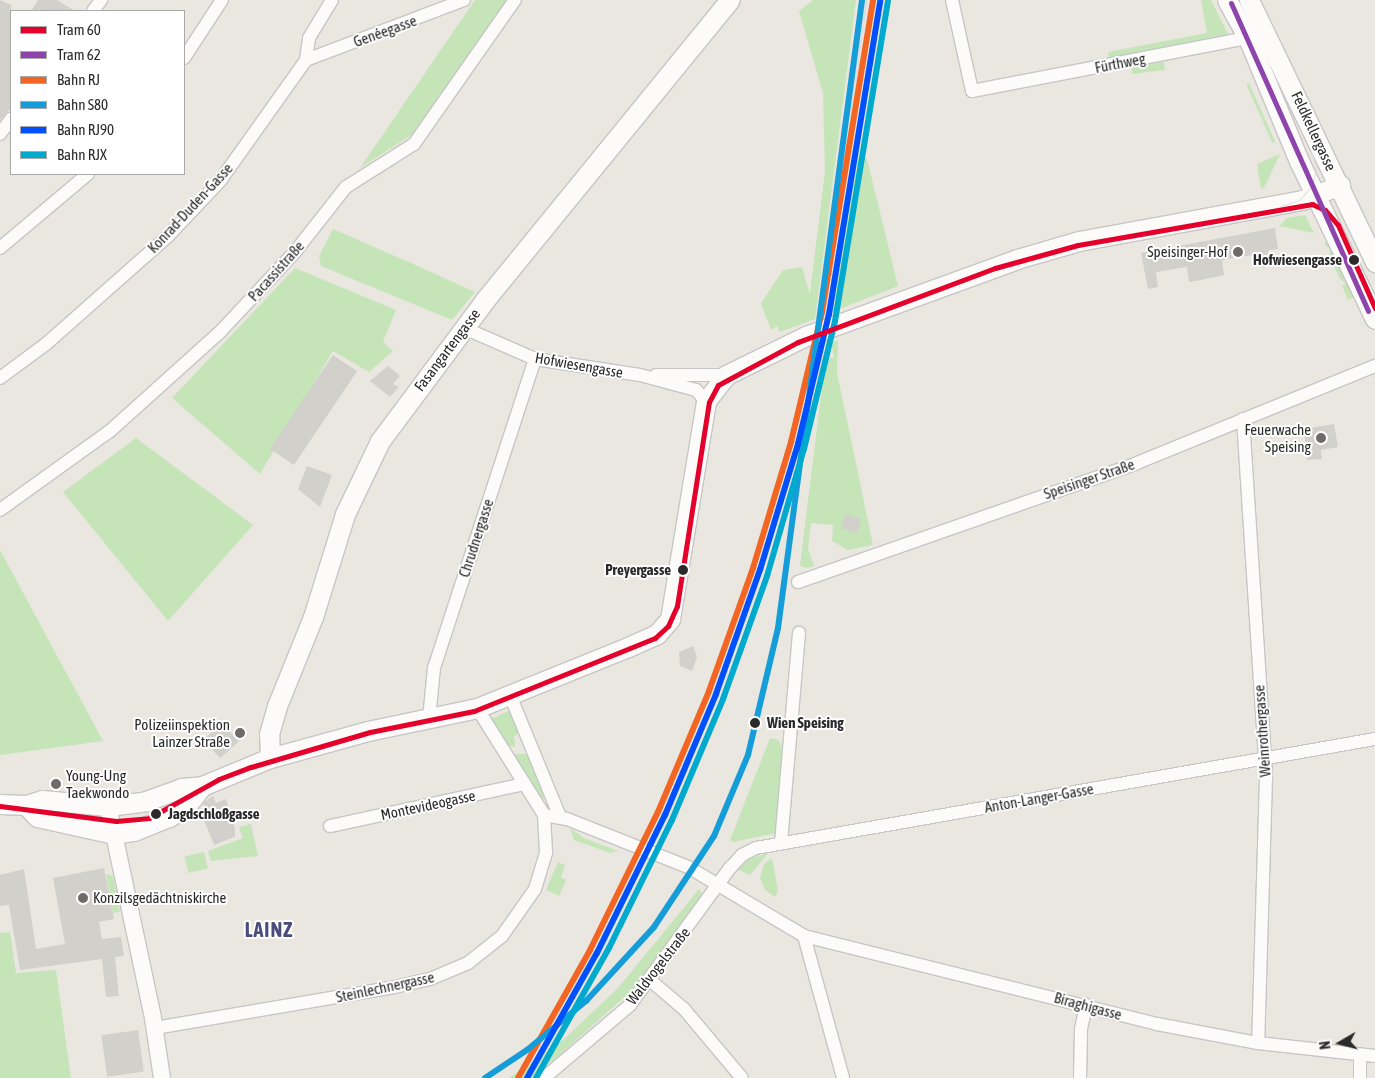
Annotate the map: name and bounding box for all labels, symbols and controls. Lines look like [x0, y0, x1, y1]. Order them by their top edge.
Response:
legend [10, 10, 185, 175]
street label: Genéegasse [351, 11, 419, 51]
text: Tram 60 [57, 21, 101, 38]
text: Tram 62 [57, 46, 101, 63]
street label: Fürthweg [1093, 49, 1147, 77]
text: Bahn RJ [57, 71, 100, 88]
street label: Feldkellergasse [1288, 88, 1340, 174]
text: Bahn S80 [57, 96, 108, 113]
text: Bahn RJ90 [57, 121, 114, 138]
text: Bahn RJX [57, 146, 107, 163]
street label: Konrad-Duden-Gasse [144, 159, 236, 257]
street label: Pacassistraße [244, 237, 308, 305]
place label: Speisinger-Hof [1147, 243, 1228, 261]
marker: Speisinger-Hof [1232, 246, 1244, 258]
place label: Hofwiesengasse [1253, 251, 1342, 269]
marker: Hofwiesengasse [1346, 252, 1362, 268]
street label: Fasangartengasse [410, 305, 484, 395]
street label: Hofwiesengasse [534, 348, 624, 382]
place label: Feuerwache Speising [1245, 420, 1311, 455]
marker: Feuerwache Speising [1315, 432, 1327, 444]
street label: Speisinger Straße [1041, 455, 1137, 503]
street label: Chrudnergasse [455, 497, 497, 579]
place label: Preyergasse [605, 561, 671, 579]
marker: Preyergasse [675, 562, 691, 578]
street label: Weinrothergasse [1250, 684, 1274, 778]
place label: Wien Speising [767, 714, 844, 732]
place label: Polizeiinspektion Lainzer Straße [134, 715, 230, 750]
marker: Wien Speising [747, 715, 763, 731]
marker: Polizeiinspektion Lainzer Straße [234, 727, 246, 739]
place label: Young-Ung Taekwondo [66, 766, 129, 801]
marker: Young-Ung Taekwondo [50, 778, 62, 790]
street label: Anton-Langer-Gasse [983, 780, 1095, 816]
street label: Montevideogasse [379, 786, 477, 824]
place label: Jagdschloßgasse [168, 805, 260, 823]
marker: Jagdschloßgasse [148, 806, 164, 822]
place label: Konzilsgedächtniskirche [93, 889, 226, 907]
marker: Konzilsgedächtniskirche [77, 892, 89, 904]
district label: LAINZ [244, 917, 294, 941]
street label: Waldvogelstraße [622, 924, 694, 1008]
street label: Steinlechnergasse [334, 968, 436, 1006]
street label: Biraghigasse [1052, 988, 1124, 1024]
north arrow [1315, 1018, 1365, 1068]
text: N [1317, 1040, 1334, 1050]

